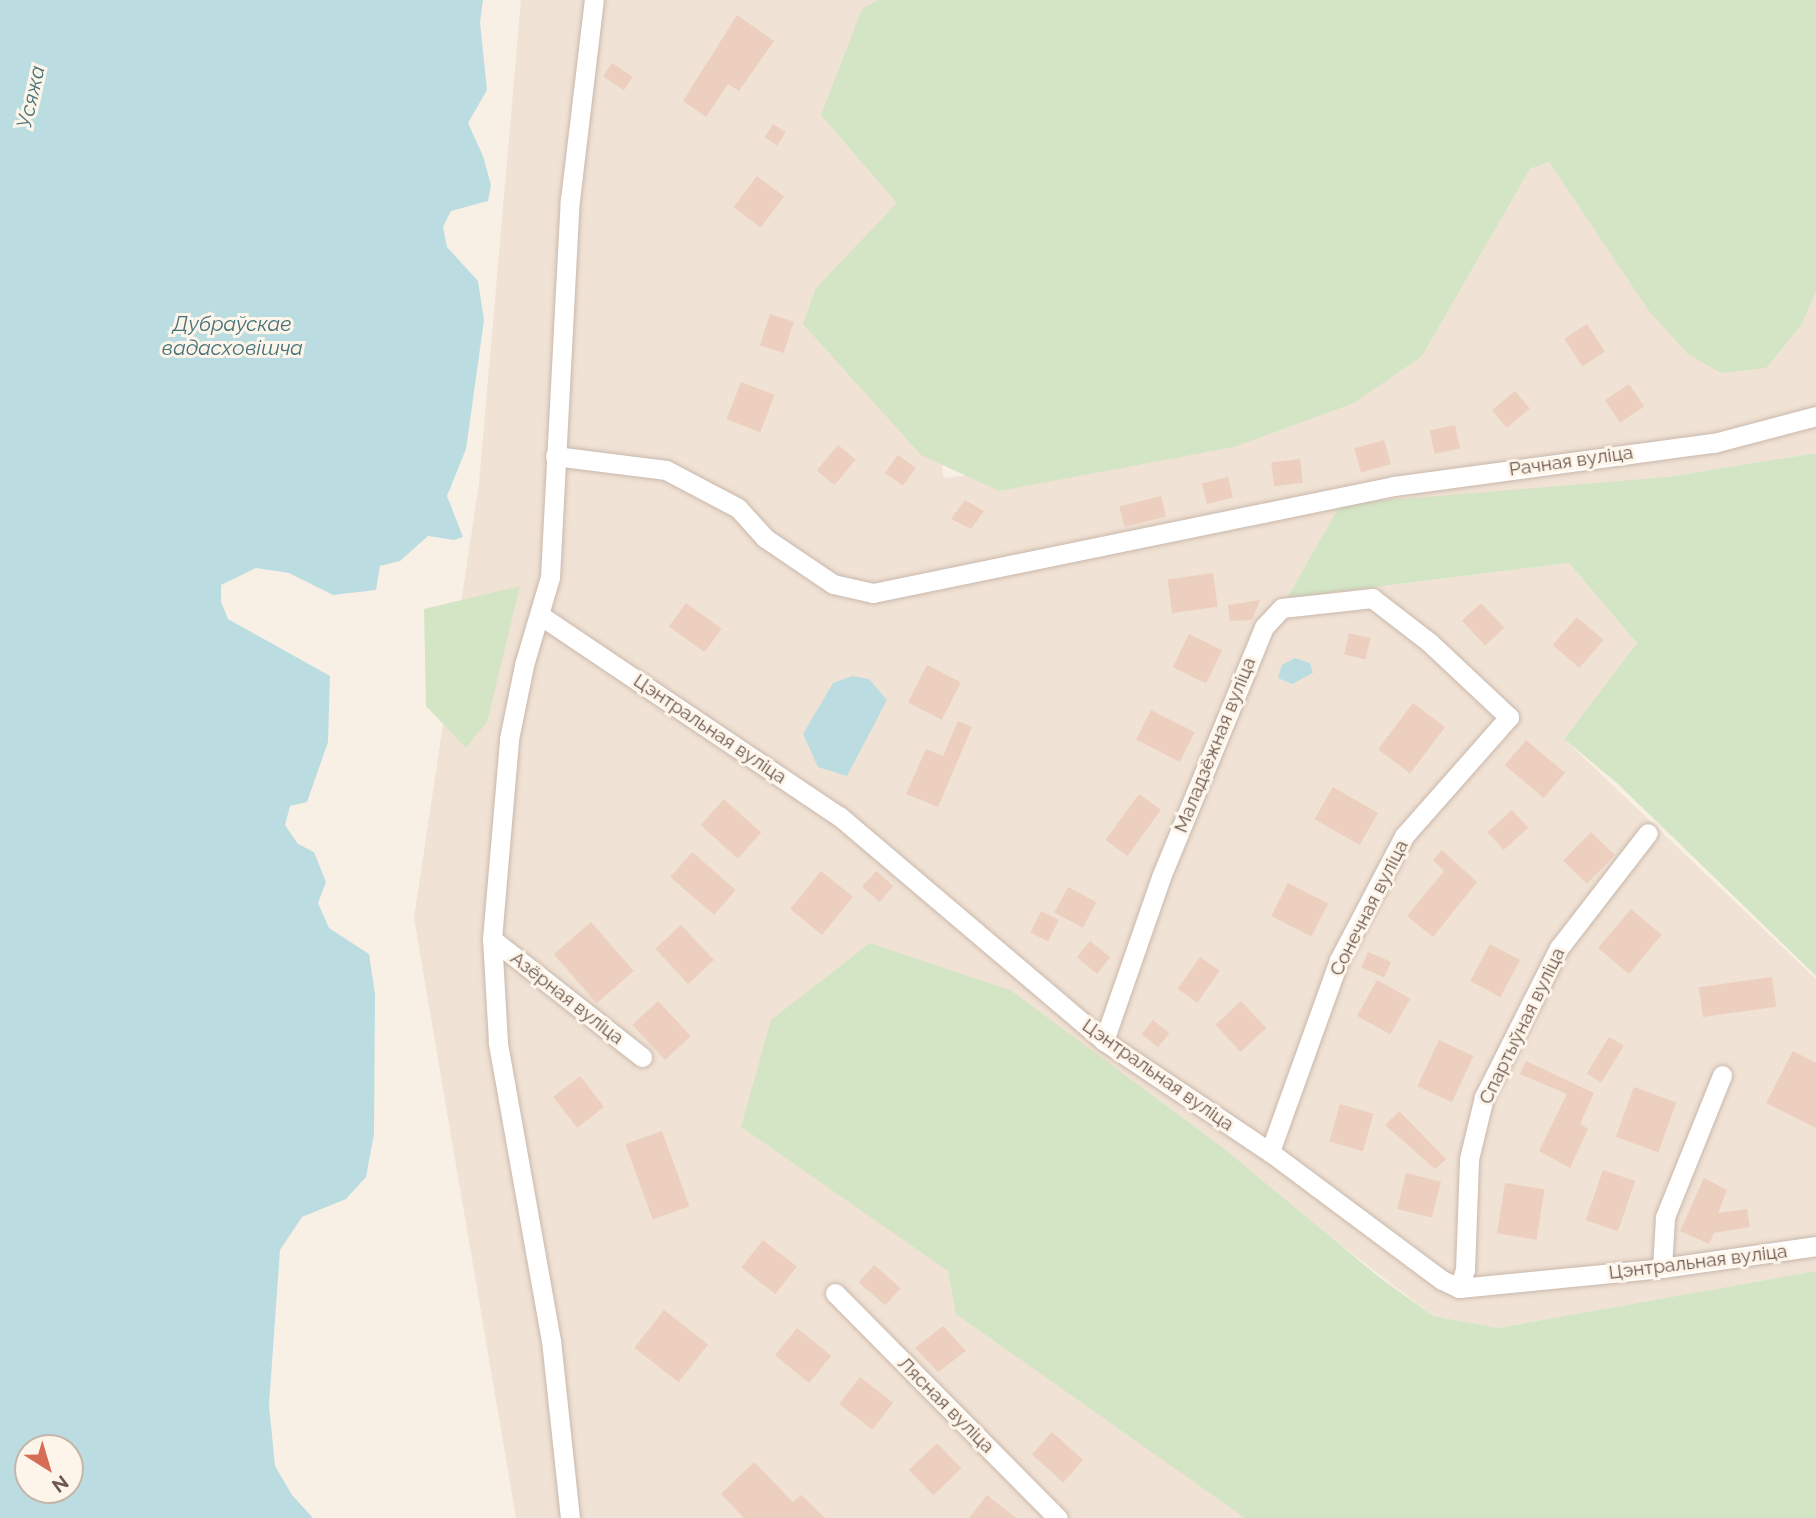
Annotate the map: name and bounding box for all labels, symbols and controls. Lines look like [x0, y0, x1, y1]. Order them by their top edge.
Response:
water label: Усяжа [12, 63, 50, 131]
water label: Дубраўскае вадасховішча [161, 311, 303, 361]
street label: Рачная вуліца [1508, 441, 1634, 481]
street label: Маладзёжная вуліца [1169, 654, 1261, 836]
street label: Цэнтральная вуліца [629, 669, 791, 789]
street label: Сонечная вуліца [1325, 836, 1413, 980]
street label: Спартыўная вуліца [1474, 944, 1570, 1108]
street label: Азёрная вуліца [506, 947, 628, 1049]
street label: Цэнтральная вуліца [1078, 1014, 1238, 1136]
street label: Цэнтральная вуліца [1607, 1240, 1789, 1284]
street label: Лясная вуліца [893, 1352, 999, 1458]
north arrow [14, 1434, 84, 1504]
text: N [48, 1471, 73, 1497]

